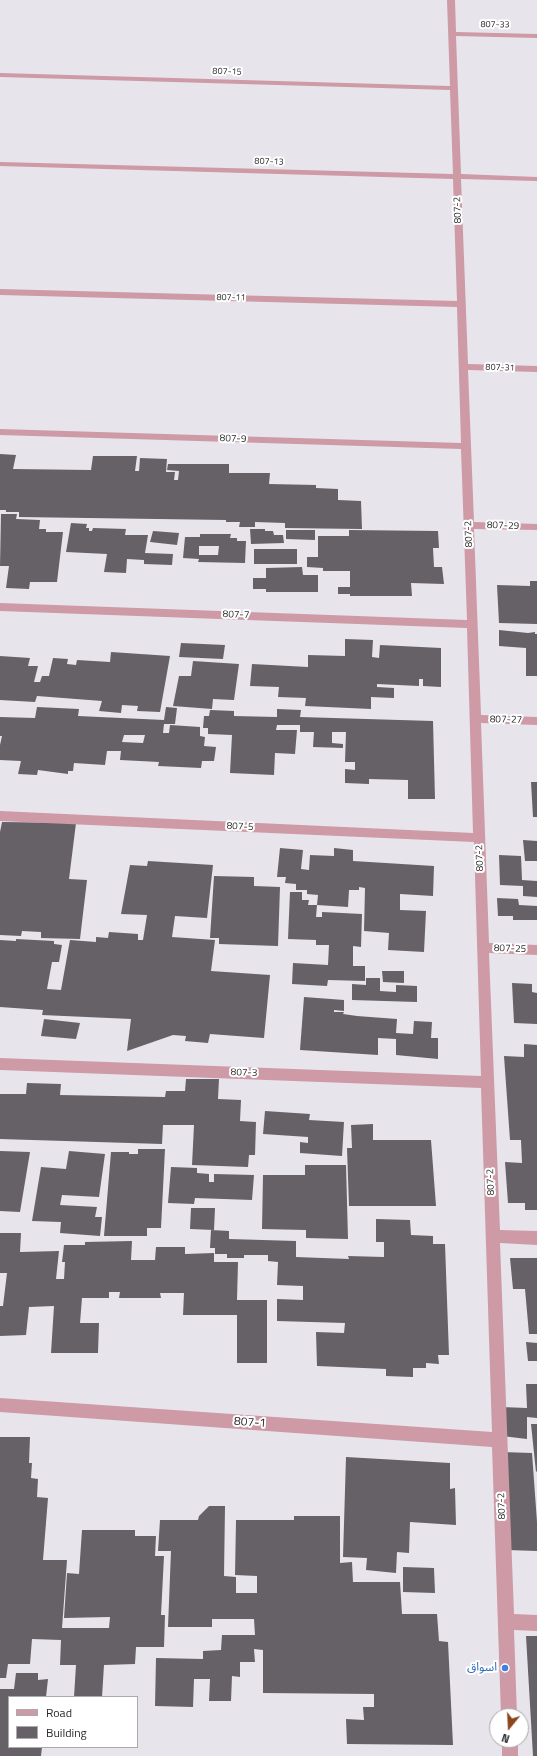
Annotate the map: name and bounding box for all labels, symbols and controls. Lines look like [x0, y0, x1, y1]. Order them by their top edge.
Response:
street label: 807-33 [480, 19, 510, 31]
street label: 807-15 [212, 66, 242, 78]
street label: 807-13 [254, 156, 284, 168]
street label: 807-2 [452, 196, 464, 224]
street label: 807-11 [216, 292, 246, 304]
street label: 807-31 [485, 362, 515, 374]
street label: 807-9 [219, 433, 247, 445]
street label: 807-29 [487, 519, 519, 533]
street label: 807-2 [463, 520, 475, 548]
street label: 807-7 [222, 609, 250, 621]
street label: 807-27 [490, 714, 522, 726]
street label: 807-5 [226, 820, 254, 834]
street label: 807-2 [474, 844, 486, 872]
street label: 807-25 [494, 942, 526, 956]
street label: 807-3 [230, 1067, 258, 1079]
street label: 807-2 [485, 1168, 497, 1196]
street label: 807-1 [233, 1415, 267, 1431]
street label: 807-2 [496, 1492, 508, 1520]
place label: اسواق [467, 1661, 497, 1675]
marker: اسواق [500, 1663, 510, 1673]
legend [8, 1696, 138, 1748]
text: Road [46, 1703, 72, 1722]
north arrow [489, 1708, 529, 1748]
text: Building [46, 1723, 87, 1742]
text: N [500, 1730, 512, 1747]

